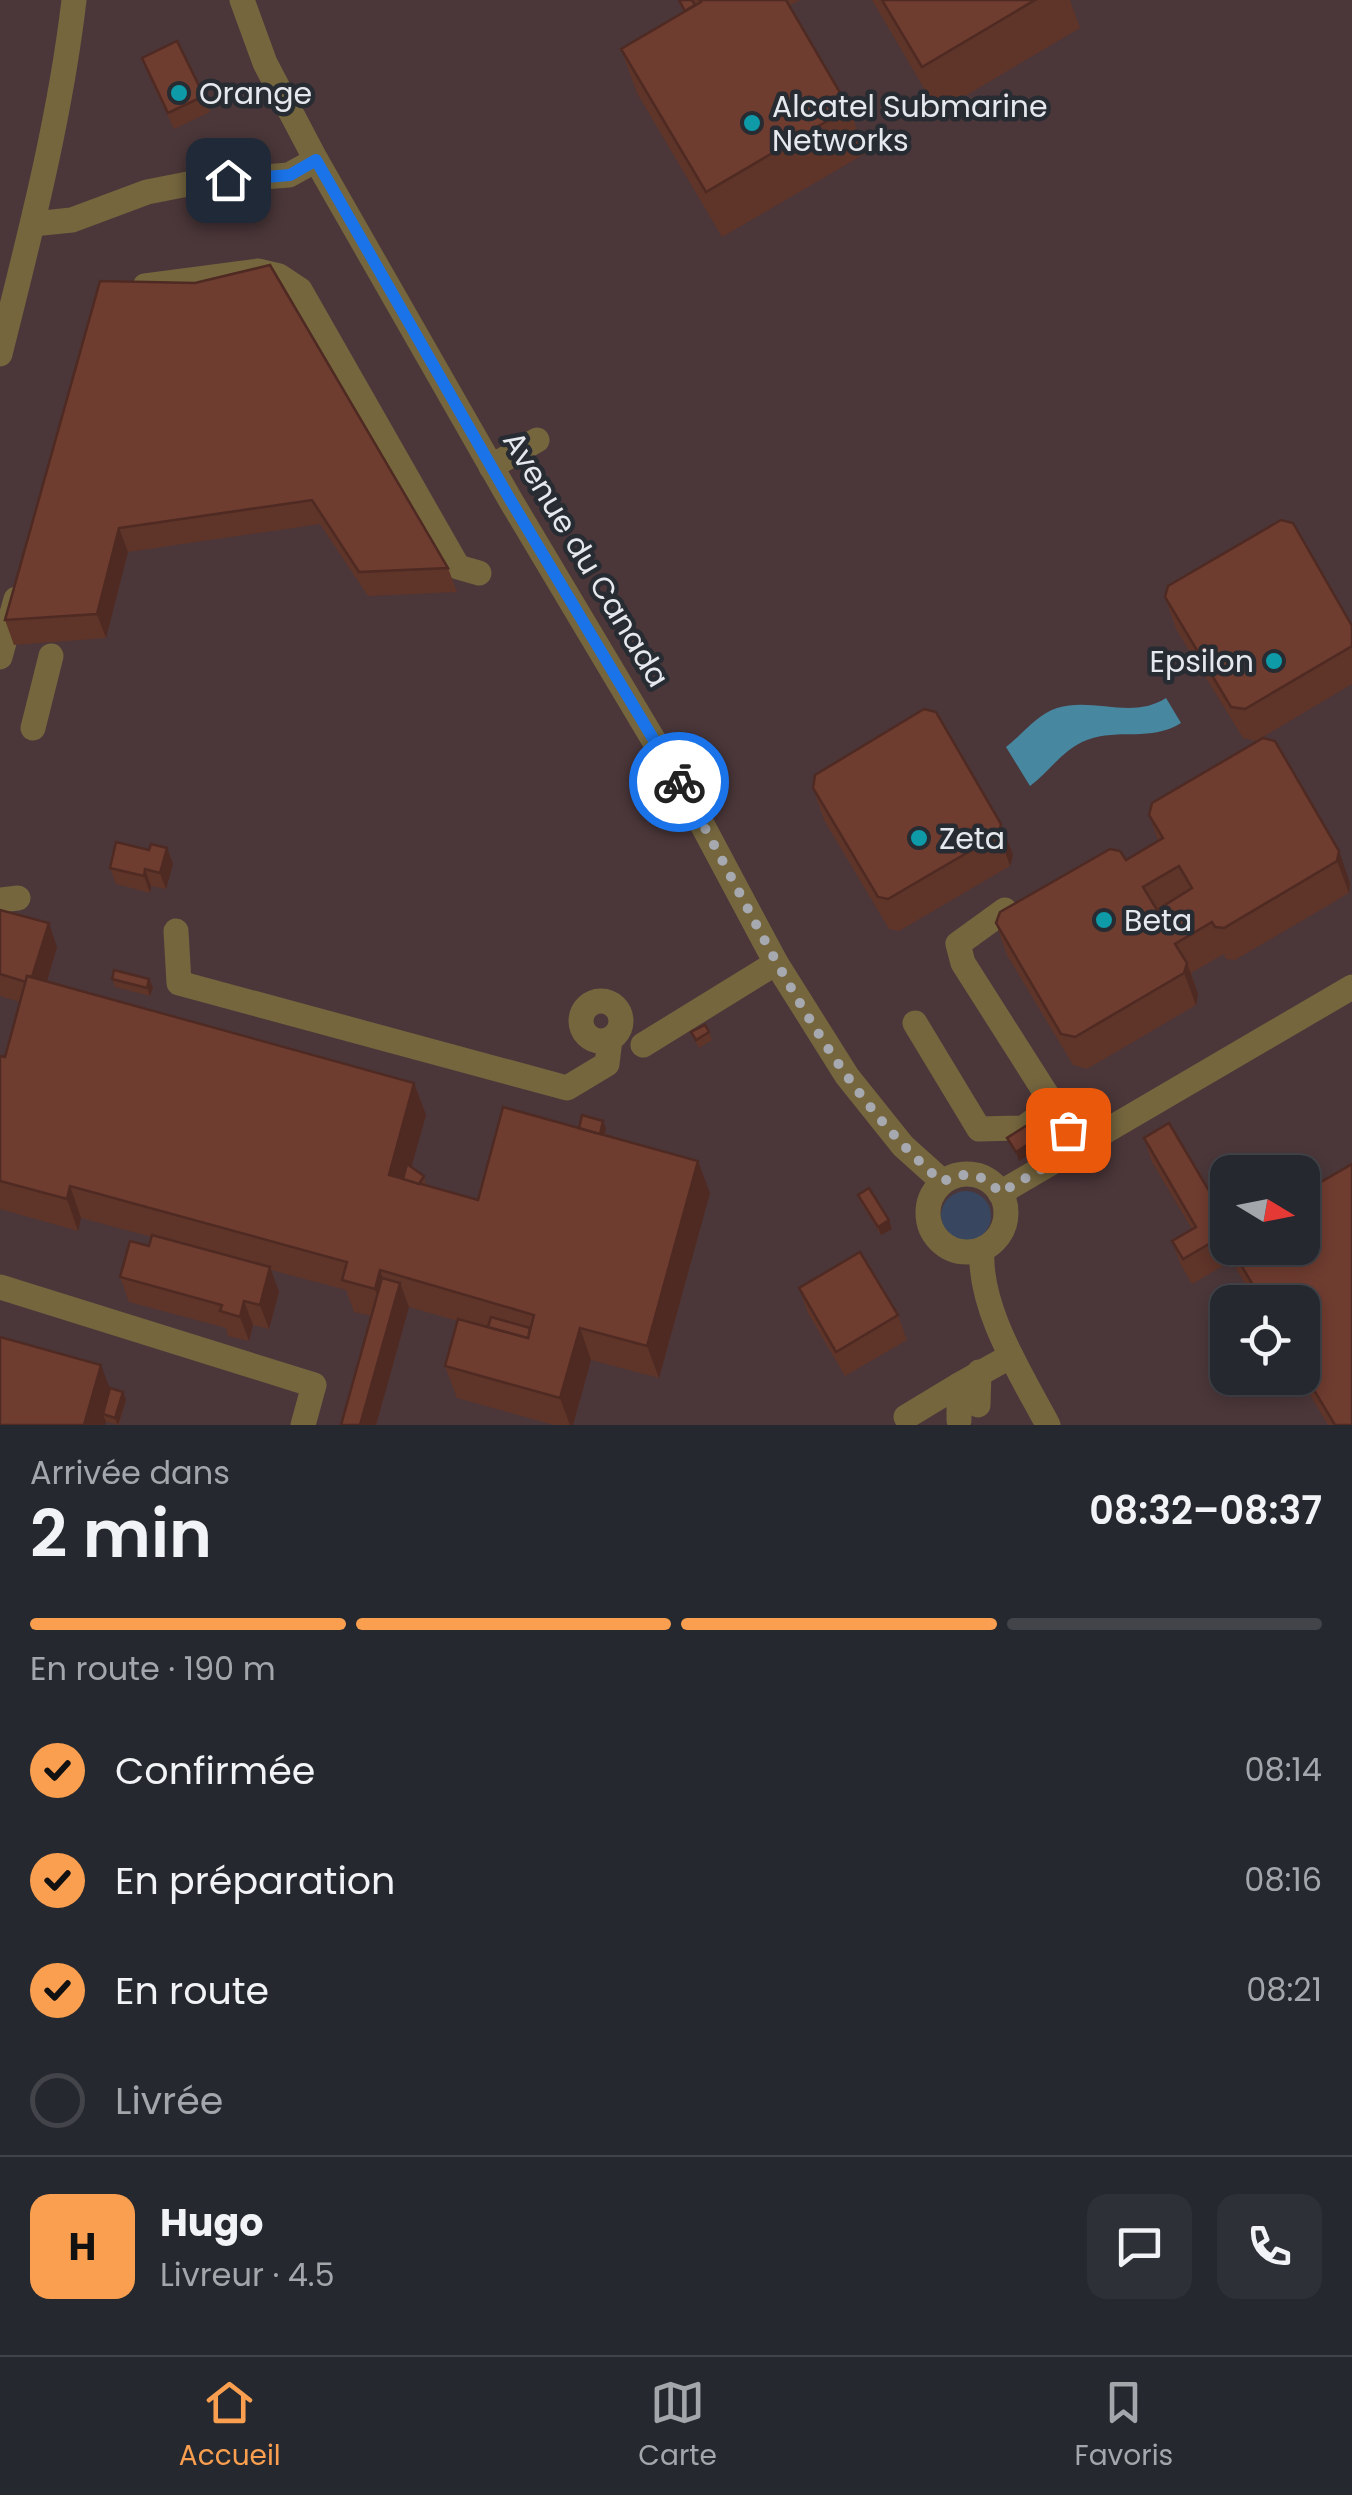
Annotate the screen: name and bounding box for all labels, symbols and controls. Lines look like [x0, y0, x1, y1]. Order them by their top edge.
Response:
place label: Orange [199, 72, 312, 115]
marker: Orange [168, 82, 190, 104]
place label: Alcatel Submarine Networks [772, 85, 1048, 162]
marker: Alcatel Submarine Networks [741, 112, 763, 134]
pin [186, 138, 271, 223]
icon: home [201, 153, 256, 208]
street label: Avenue du Canada [492, 423, 680, 695]
place label: Epsilon [1150, 640, 1254, 683]
marker: Epsilon [1263, 650, 1285, 672]
courier [629, 732, 729, 832]
icon: bike [652, 755, 707, 810]
place label: Zeta [939, 817, 1005, 860]
marker: Zeta [908, 827, 930, 849]
place label: Beta [1124, 899, 1192, 942]
marker: Beta [1093, 909, 1115, 931]
pin [1026, 1088, 1111, 1173]
icon: bag [1041, 1103, 1096, 1158]
north arrow [1210, 1155, 1320, 1265]
map controls [1210, 1155, 1320, 1395]
button: locate [1210, 1285, 1320, 1395]
text: Arrivée dans [30, 1450, 230, 1495]
text: 08:32–08:37 [1089, 1484, 1322, 1537]
text: 2 min [30, 1489, 212, 1580]
text: En route · 190 m [30, 1646, 276, 1691]
icon: check [30, 1743, 85, 1798]
text: Confirmée [115, 1744, 315, 1797]
text: 08:14 [1245, 1747, 1322, 1792]
icon: check [30, 1853, 85, 1908]
text: En préparation [115, 1854, 395, 1907]
text: 08:16 [1244, 1857, 1322, 1902]
icon: check [30, 1963, 85, 2018]
text: En route [115, 1964, 269, 2017]
text: 08:21 [1246, 1967, 1322, 2012]
text: Livrée [115, 2074, 223, 2127]
button: chat [1087, 2194, 1192, 2299]
button: phone [1217, 2194, 1322, 2299]
text: Hugo [160, 2196, 263, 2249]
text: H [69, 2220, 96, 2273]
text: Livreur · 4.5 [160, 2252, 335, 2297]
tab: Accueil [179, 2375, 281, 2477]
tab: Carte [638, 2375, 717, 2477]
tab: Favoris [1075, 2375, 1173, 2477]

